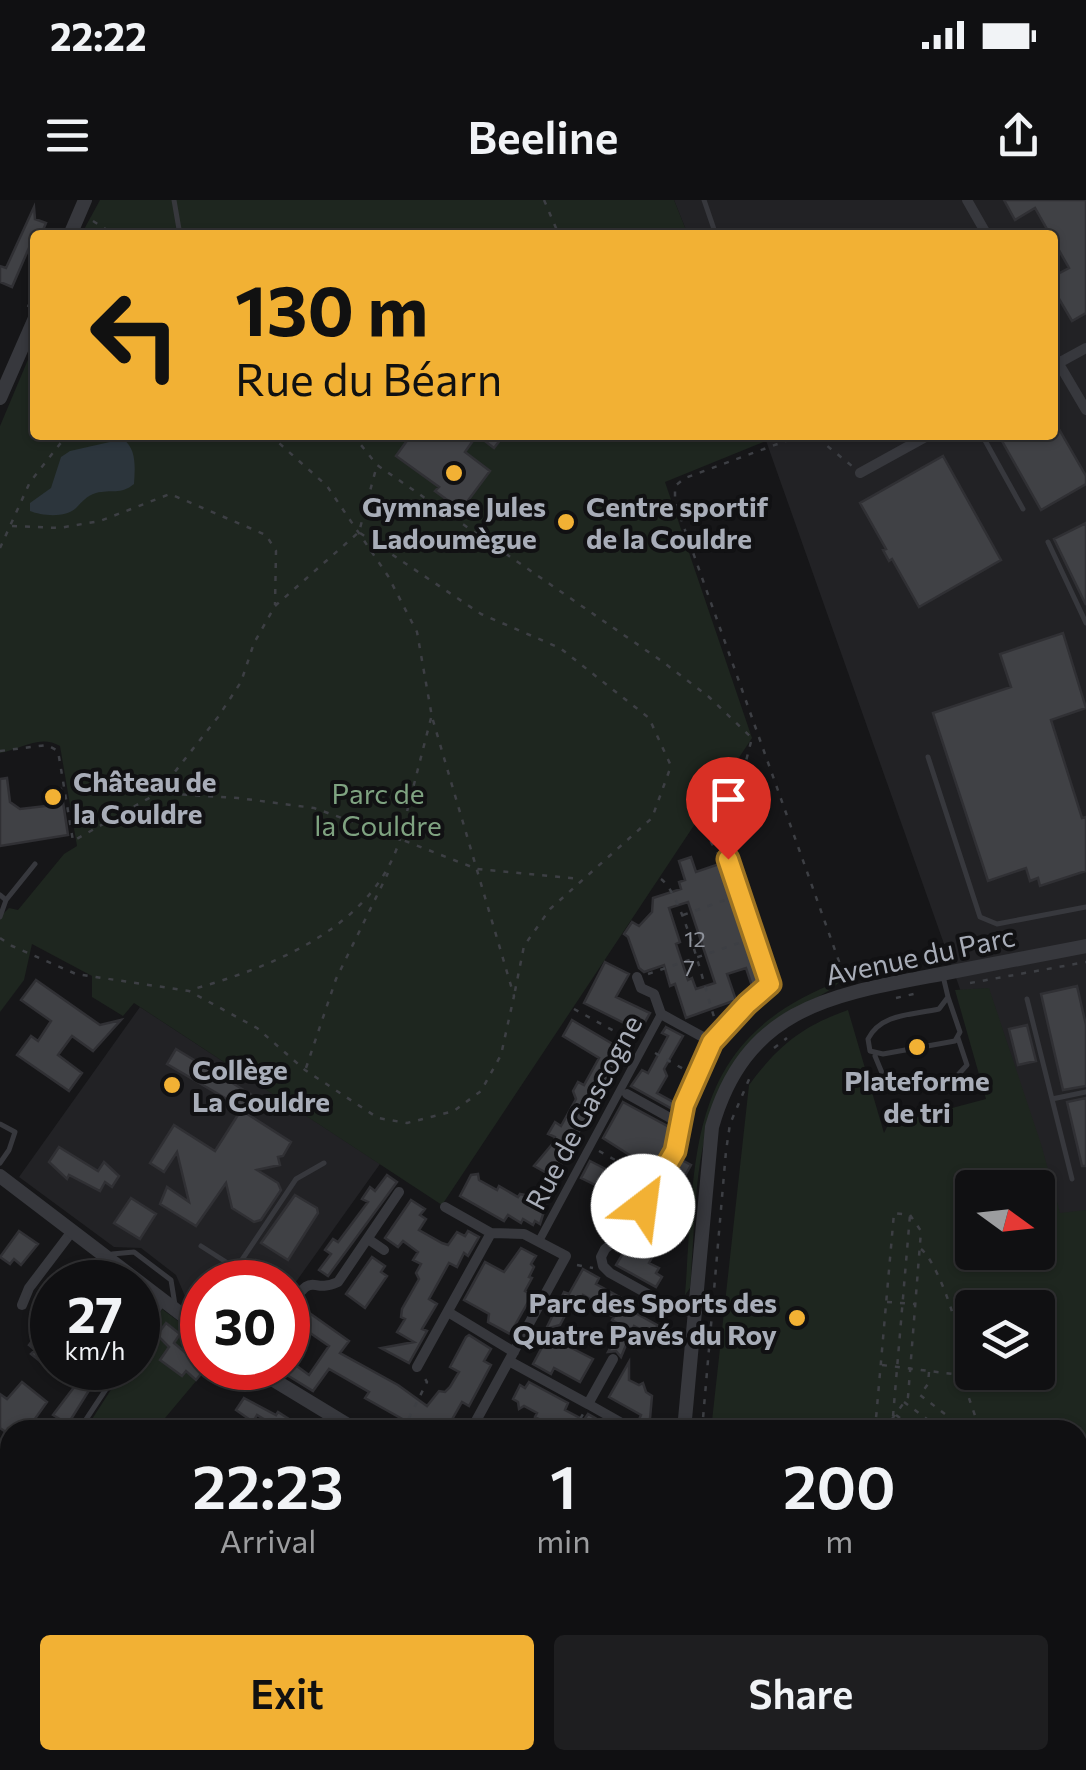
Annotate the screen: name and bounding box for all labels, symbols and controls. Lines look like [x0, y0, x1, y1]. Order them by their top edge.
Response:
text: 22:22 [50, 12, 147, 59]
icon: menu [40, 108, 95, 163]
text: Beeline [468, 108, 618, 163]
icon: share [991, 108, 1046, 163]
text: 130 m [235, 265, 428, 350]
icon: left [70, 270, 200, 400]
text: Rue du Béarn [235, 350, 502, 405]
marker: Gymnase Jules Ladoumègue [443, 462, 465, 484]
place label: Gymnase Jules Ladoumègue [362, 489, 546, 555]
place label: Centre sportif de la Couldre [586, 489, 769, 555]
marker: Centre sportif de la Couldre [555, 511, 577, 533]
pin [686, 757, 771, 860]
place label: Château de la Couldre [73, 764, 217, 830]
icon: arrive [701, 772, 756, 827]
park label: Parc de la Couldre [314, 776, 442, 842]
marker: Château de la Couldre [42, 786, 64, 808]
street label: Avenue du Parc [822, 918, 1018, 992]
house number: 12 [684, 925, 706, 952]
house number: 7 [683, 954, 695, 981]
street label: Rue de Gascogne [517, 1009, 649, 1215]
marker: Plateforme de tri [906, 1036, 928, 1058]
place label: Collège La Couldre [192, 1052, 330, 1118]
place label: Plateforme de tri [844, 1063, 990, 1129]
marker: Collège La Couldre [161, 1074, 183, 1096]
position arrow [591, 1154, 695, 1258]
north arrow [955, 1170, 1055, 1270]
map controls [955, 1170, 1055, 1390]
speed limit sign: 30 [180, 1260, 310, 1390]
text: 27 [67, 1282, 123, 1343]
place label: Parc des Sports des Quatre Pavés du Roy [513, 1285, 777, 1351]
button: layers [955, 1290, 1055, 1390]
marker: Parc des Sports des Quatre Pavés du Roy [786, 1307, 808, 1329]
text: km/h [65, 1335, 125, 1365]
text: 22:23 [192, 1448, 344, 1521]
text: 1 [550, 1448, 577, 1521]
text: 200 [783, 1448, 896, 1521]
text: Arrival [220, 1520, 316, 1560]
text: min [536, 1520, 591, 1560]
text: m [825, 1520, 853, 1560]
button: Exit [40, 1635, 534, 1750]
button: Share [554, 1635, 1048, 1750]

